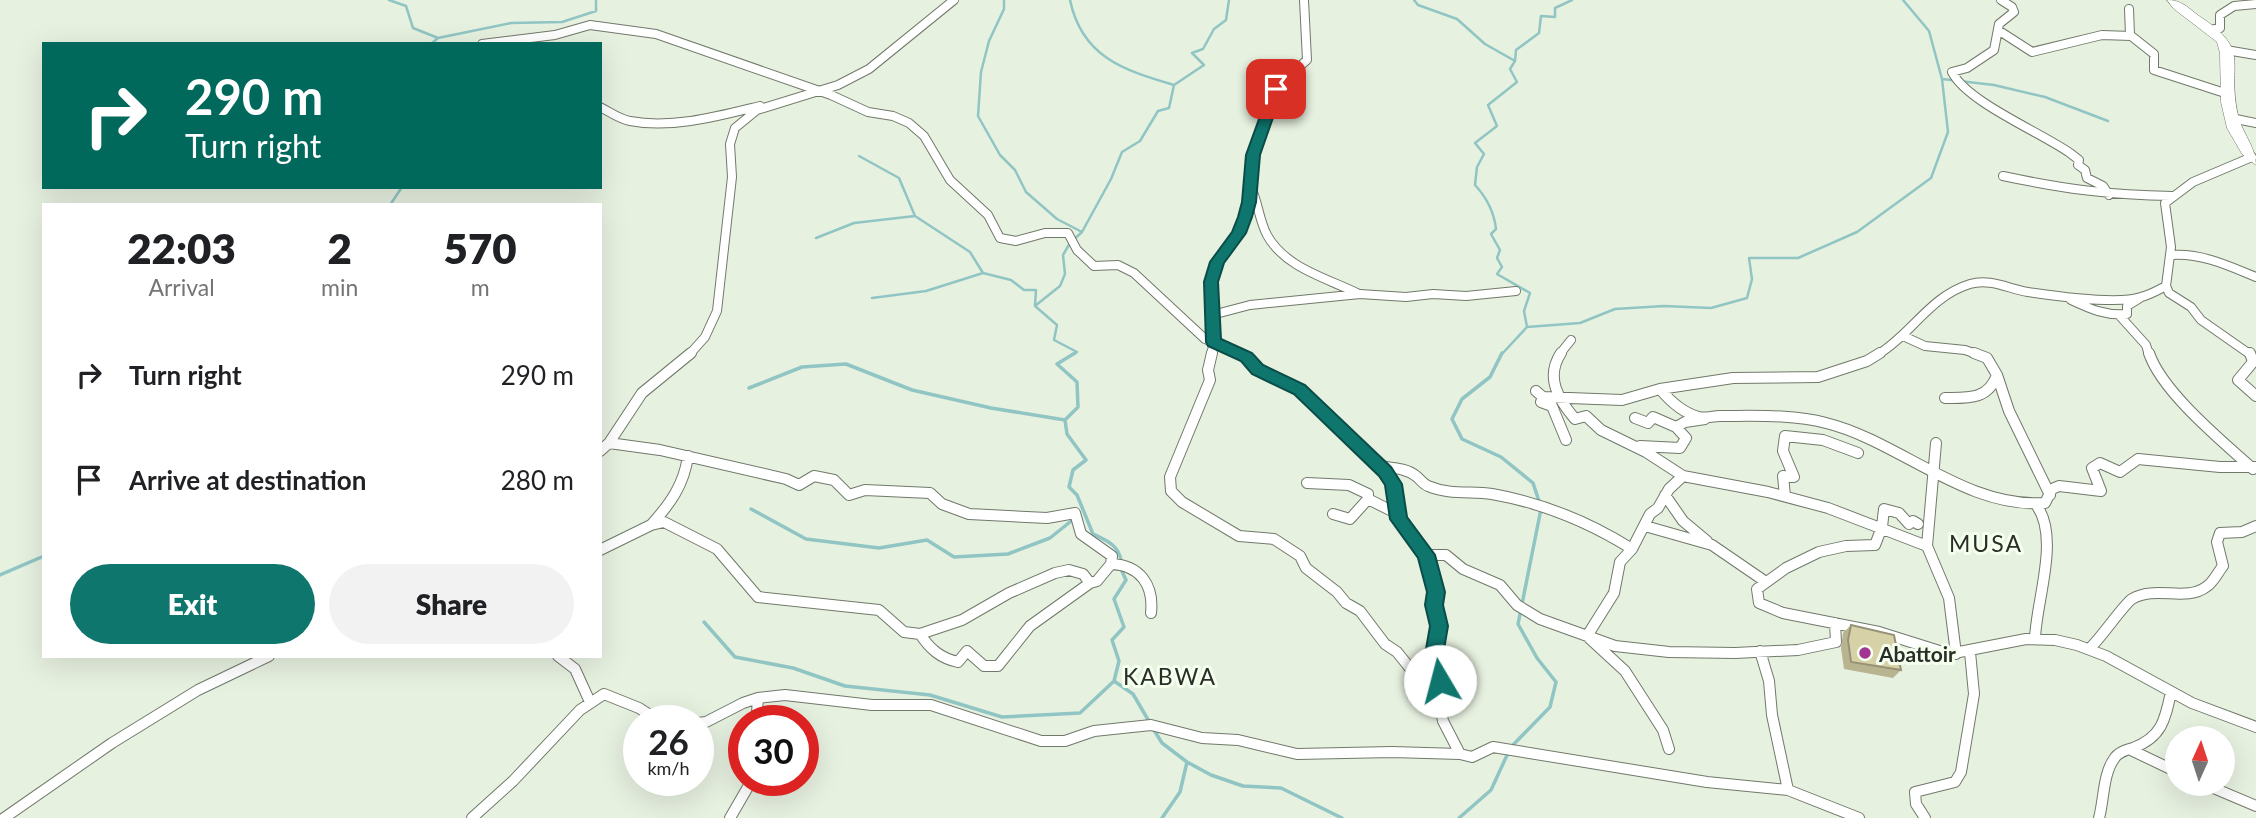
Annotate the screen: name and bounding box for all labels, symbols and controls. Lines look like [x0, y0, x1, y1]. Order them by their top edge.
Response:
pin [1246, 59, 1306, 119]
text: 290 m [185, 67, 323, 125]
icon: right [70, 70, 161, 161]
icon: arrive [1257, 70, 1295, 108]
text: Turn right [185, 126, 321, 165]
text: 22:03 [127, 223, 236, 273]
text: 2 [328, 223, 352, 273]
text: 570 [444, 223, 517, 273]
text: Arrival [148, 273, 215, 301]
text: min [321, 273, 358, 301]
text: m [471, 273, 490, 301]
icon: right [70, 356, 108, 394]
text: Turn right [129, 359, 242, 391]
text: 290 m [501, 359, 574, 391]
icon: arrive [70, 461, 108, 499]
text: Arrive at destination [129, 464, 366, 496]
text: 280 m [501, 464, 574, 496]
district label: MUSA [1949, 529, 2023, 557]
button: Exit [70, 564, 315, 644]
button: Share [329, 564, 574, 644]
place label: Abattoir [1878, 641, 1956, 666]
position arrow [1403, 644, 1477, 718]
marker: Abattoir [1857, 645, 1873, 661]
district label: KABWA [1123, 662, 1217, 690]
speed limit sign: 30 [728, 705, 819, 796]
text: 26 [648, 720, 689, 762]
north arrow [2165, 726, 2235, 796]
map controls [2165, 726, 2235, 796]
text: km/h [647, 757, 690, 779]

